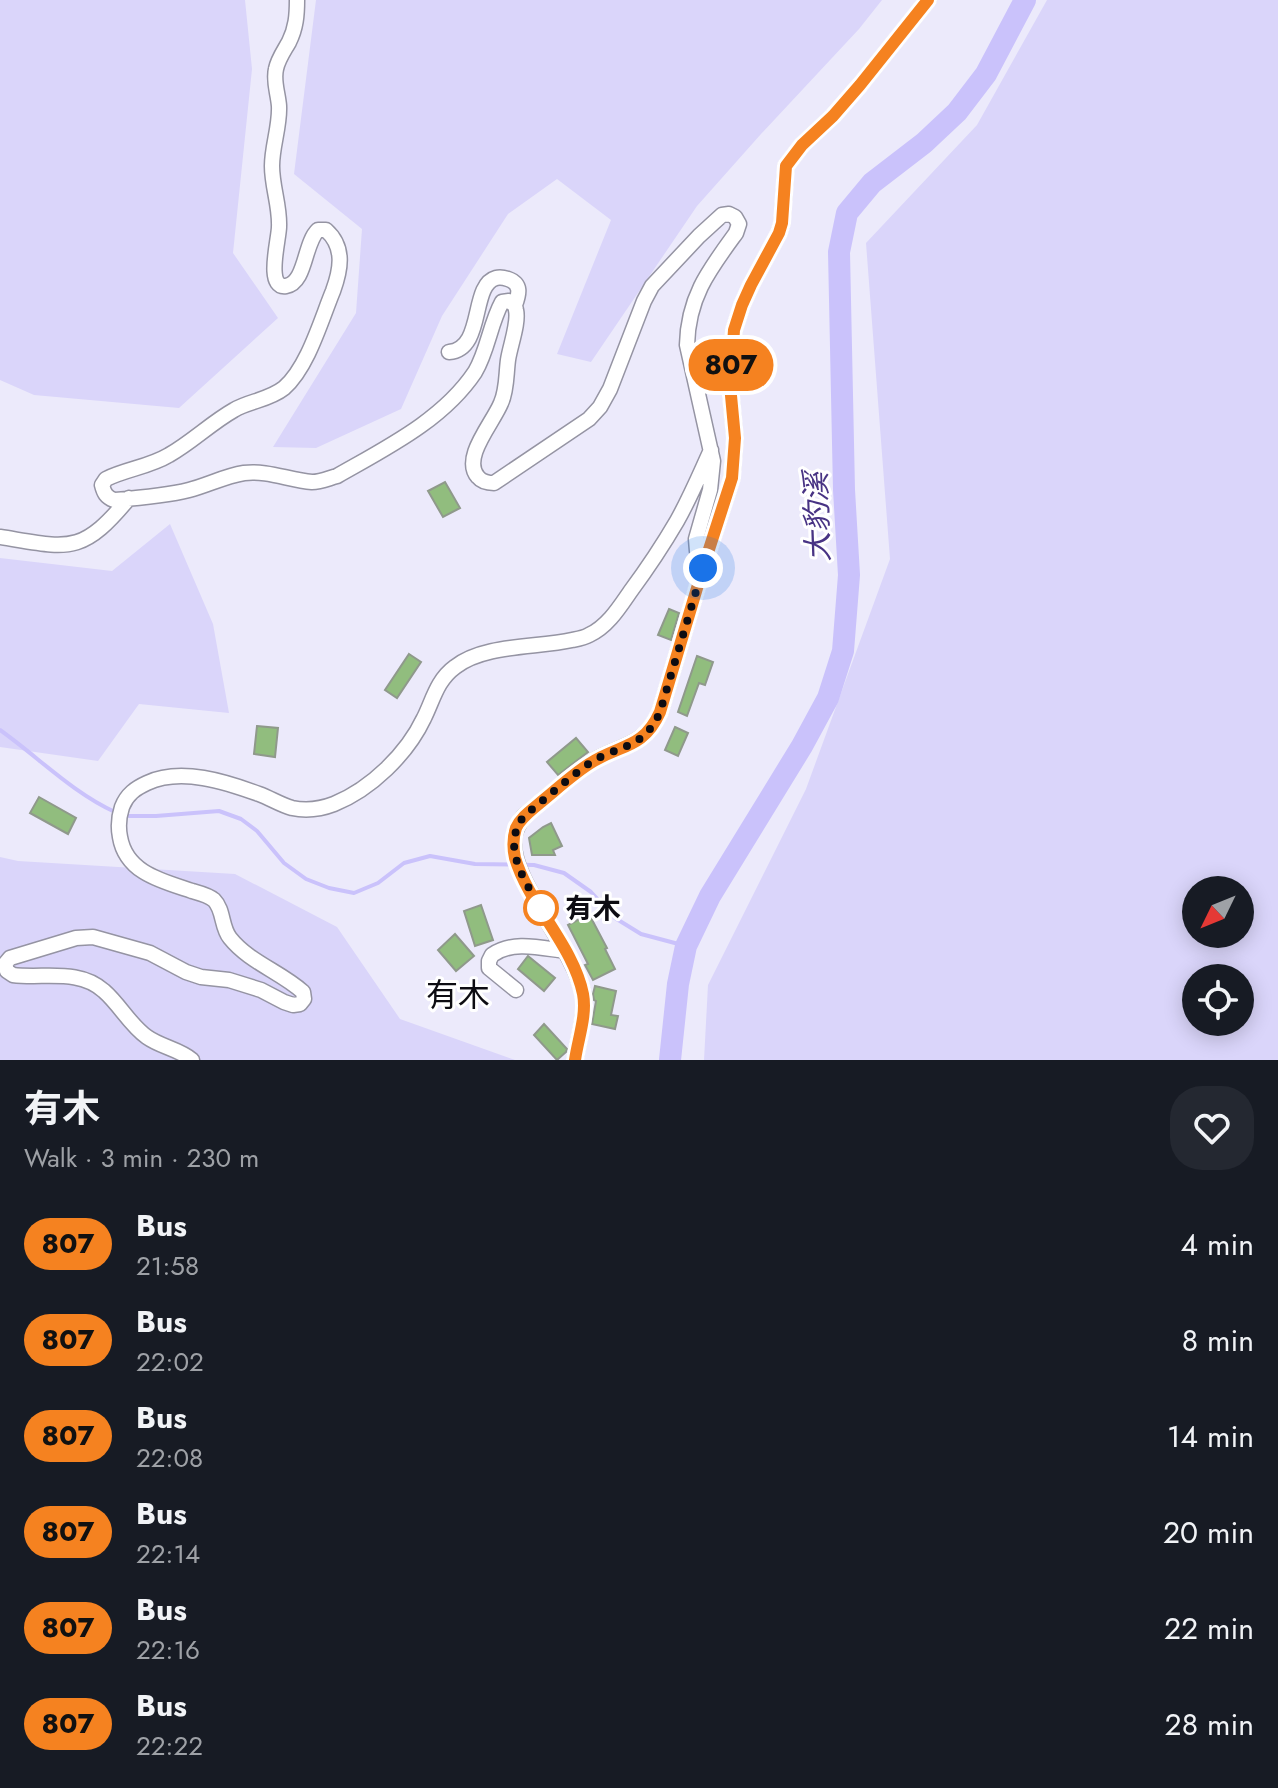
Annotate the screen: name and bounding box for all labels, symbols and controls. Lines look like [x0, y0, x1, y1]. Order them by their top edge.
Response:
line badge: 807 [685, 339, 777, 391]
text: 807 [705, 344, 757, 385]
water label: 大豹溪 [794, 467, 840, 563]
your location [683, 548, 723, 588]
north arrow [1182, 876, 1254, 948]
map controls [1182, 876, 1254, 1036]
place label: 有木 [565, 888, 621, 929]
marker: 有木 [524, 891, 558, 925]
button: locate [1182, 964, 1254, 1036]
district label: 有木 [426, 972, 490, 1018]
text: 有木 [24, 1081, 100, 1136]
button: heart [1170, 1086, 1254, 1170]
text: Walk · 3 min · 230 m [24, 1139, 259, 1177]
text: Bus [136, 1204, 187, 1247]
text: 807 [42, 1223, 94, 1264]
text: 4 min [1181, 1223, 1254, 1266]
text: 21:58 [136, 1247, 199, 1285]
text: Bus [136, 1300, 187, 1343]
text: 807 [42, 1319, 94, 1360]
text: 8 min [1182, 1319, 1254, 1362]
text: 22:02 [136, 1343, 204, 1381]
text: Bus [136, 1396, 187, 1439]
text: 807 [42, 1415, 94, 1456]
text: 14 min [1167, 1415, 1254, 1458]
text: 22:08 [136, 1439, 203, 1477]
text: Bus [136, 1492, 187, 1535]
text: 807 [42, 1511, 94, 1552]
text: 20 min [1163, 1511, 1254, 1554]
text: 22:14 [136, 1535, 200, 1573]
text: Bus [136, 1588, 187, 1631]
text: 807 [42, 1607, 94, 1648]
text: 22 min [1164, 1607, 1254, 1650]
text: 22:16 [136, 1631, 200, 1669]
text: Bus [136, 1684, 187, 1727]
text: 807 [42, 1703, 94, 1744]
text: 28 min [1165, 1703, 1254, 1746]
text: 22:22 [136, 1727, 203, 1765]

